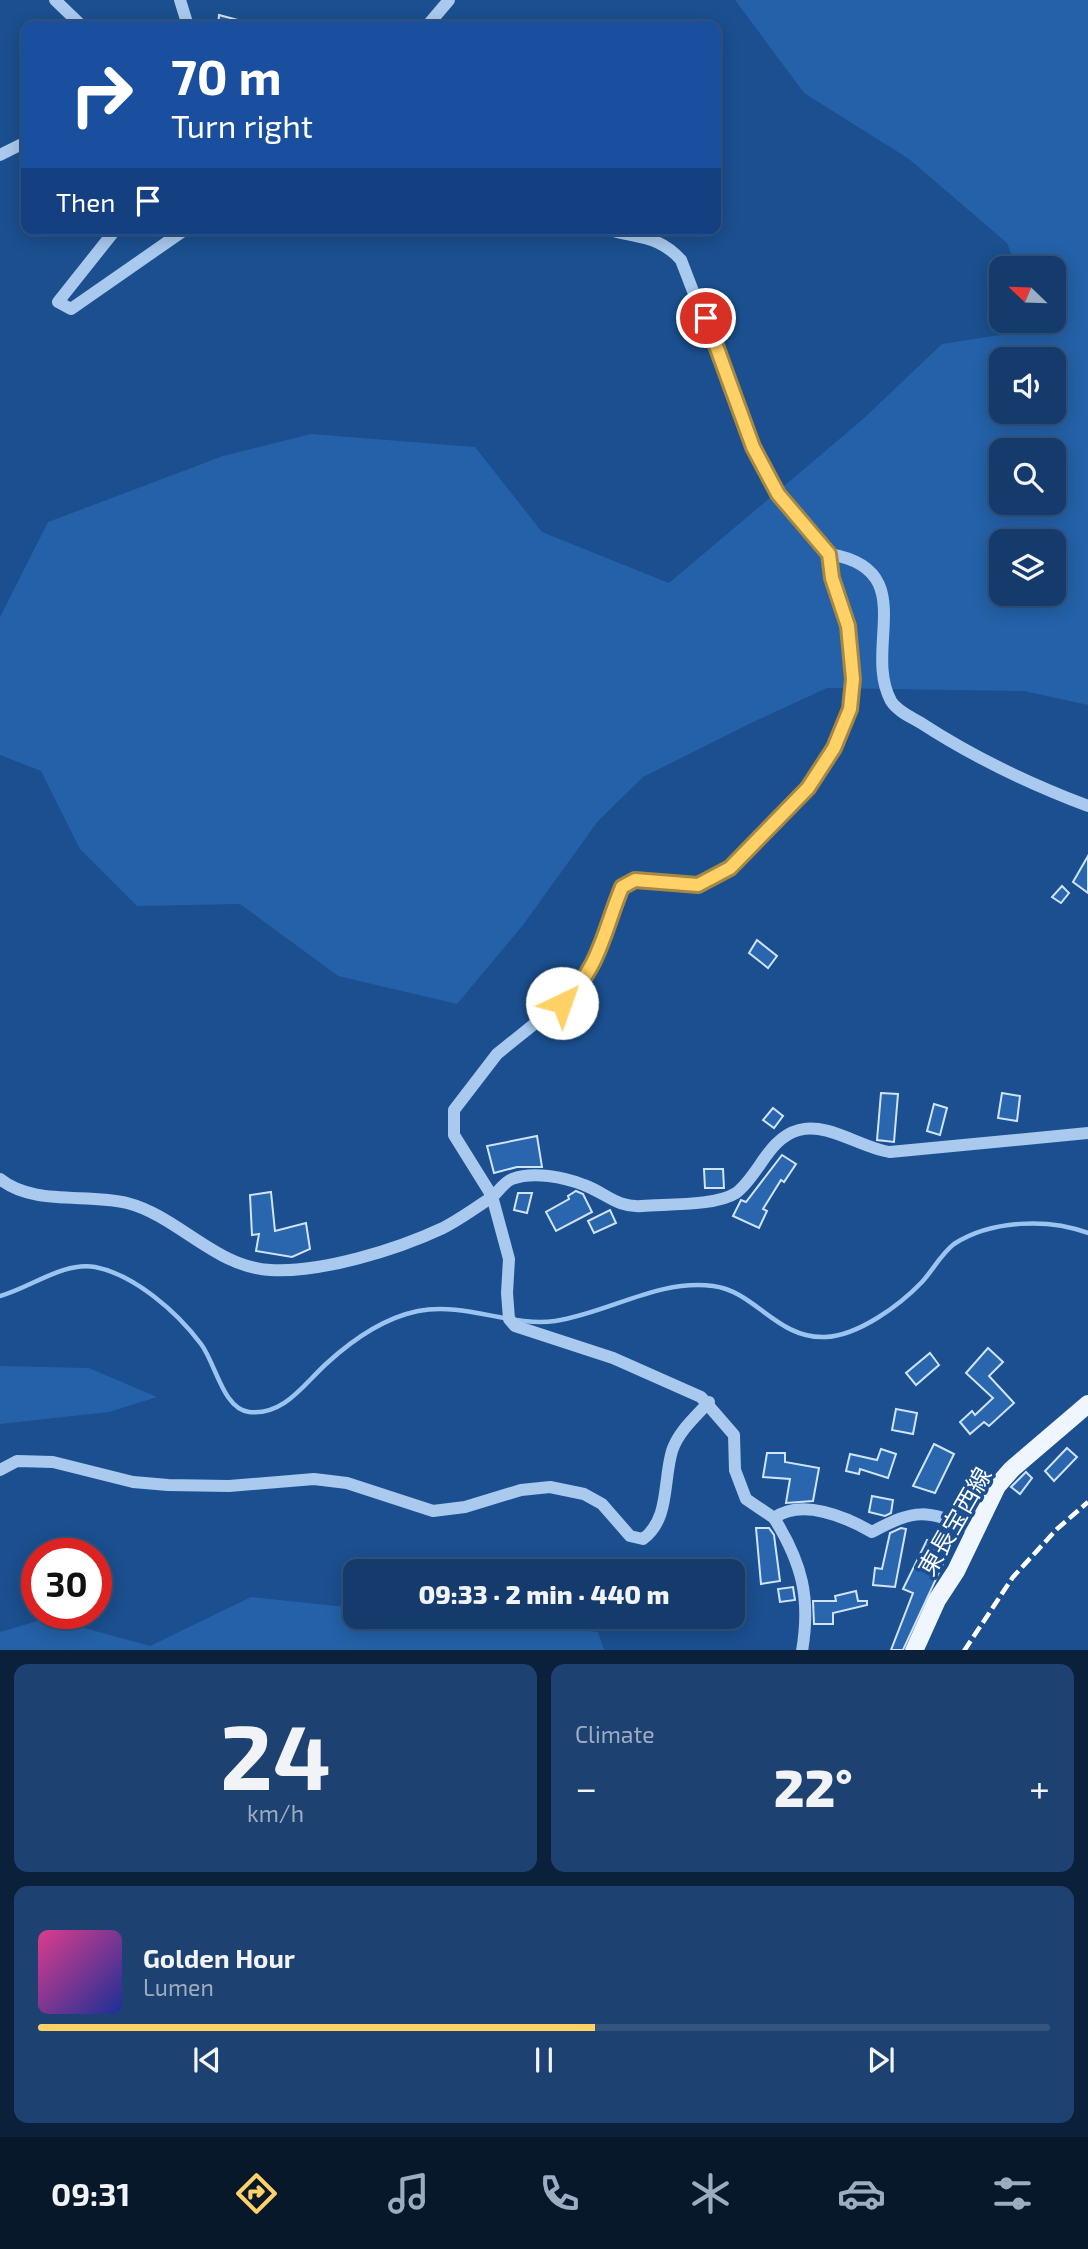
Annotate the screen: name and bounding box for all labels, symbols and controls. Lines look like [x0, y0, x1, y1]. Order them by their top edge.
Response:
text: 70 m [171, 46, 282, 105]
icon: right [56, 49, 147, 140]
text: Turn right [171, 106, 313, 144]
icon: arrive [129, 182, 167, 220]
text: Then [56, 186, 115, 217]
north arrow [989, 256, 1066, 332]
map controls [989, 256, 1066, 606]
pin [676, 288, 736, 348]
icon: arrive [687, 299, 725, 337]
button: sound [989, 347, 1066, 424]
button: search [989, 438, 1066, 515]
button: layers [989, 529, 1066, 606]
position arrow [525, 966, 599, 1040]
street label: 東長宝西線 [911, 1462, 997, 1580]
speed limit sign: 30 [21, 1538, 112, 1629]
text: 09:33 · 2 min · 440 m [418, 1578, 670, 1609]
text: 24 [220, 1699, 331, 1808]
text: Climate [575, 1720, 655, 1748]
text: 22° [774, 1755, 853, 1817]
text: − [575, 1764, 597, 1810]
text: + [1029, 1764, 1050, 1810]
text: km/h [247, 1799, 304, 1827]
text: Golden Hour [143, 1942, 295, 1973]
text: Lumen [143, 1973, 214, 2001]
icon: previous [188, 2041, 226, 2079]
icon: pause [525, 2041, 563, 2079]
icon: next [862, 2041, 900, 2079]
icon: directions [232, 2169, 281, 2218]
icon: music [384, 2169, 433, 2218]
icon: phone [535, 2169, 584, 2218]
icon: climate [686, 2169, 735, 2218]
icon: car [837, 2169, 886, 2218]
icon: filters [988, 2169, 1037, 2218]
text: 09:31 [51, 2174, 130, 2212]

